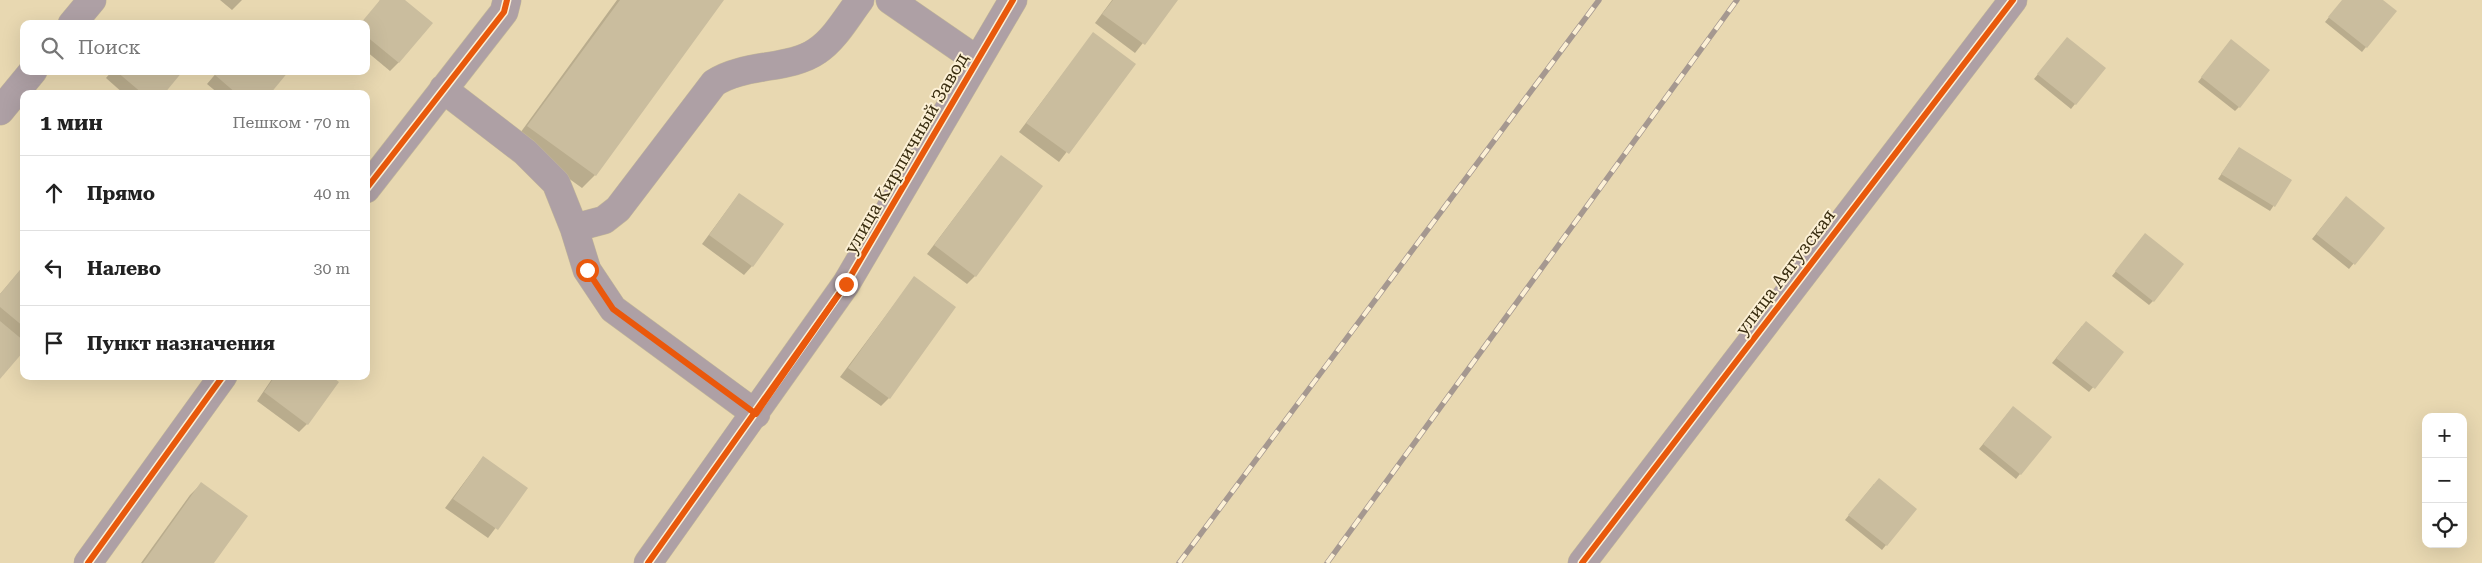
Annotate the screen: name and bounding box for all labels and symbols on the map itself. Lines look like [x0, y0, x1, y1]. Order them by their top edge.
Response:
street label: улица Кирпичный Завод [840, 49, 972, 257]
street label: улица Аягузская [1731, 205, 1839, 339]
route start [576, 259, 599, 282]
route end [835, 273, 858, 296]

